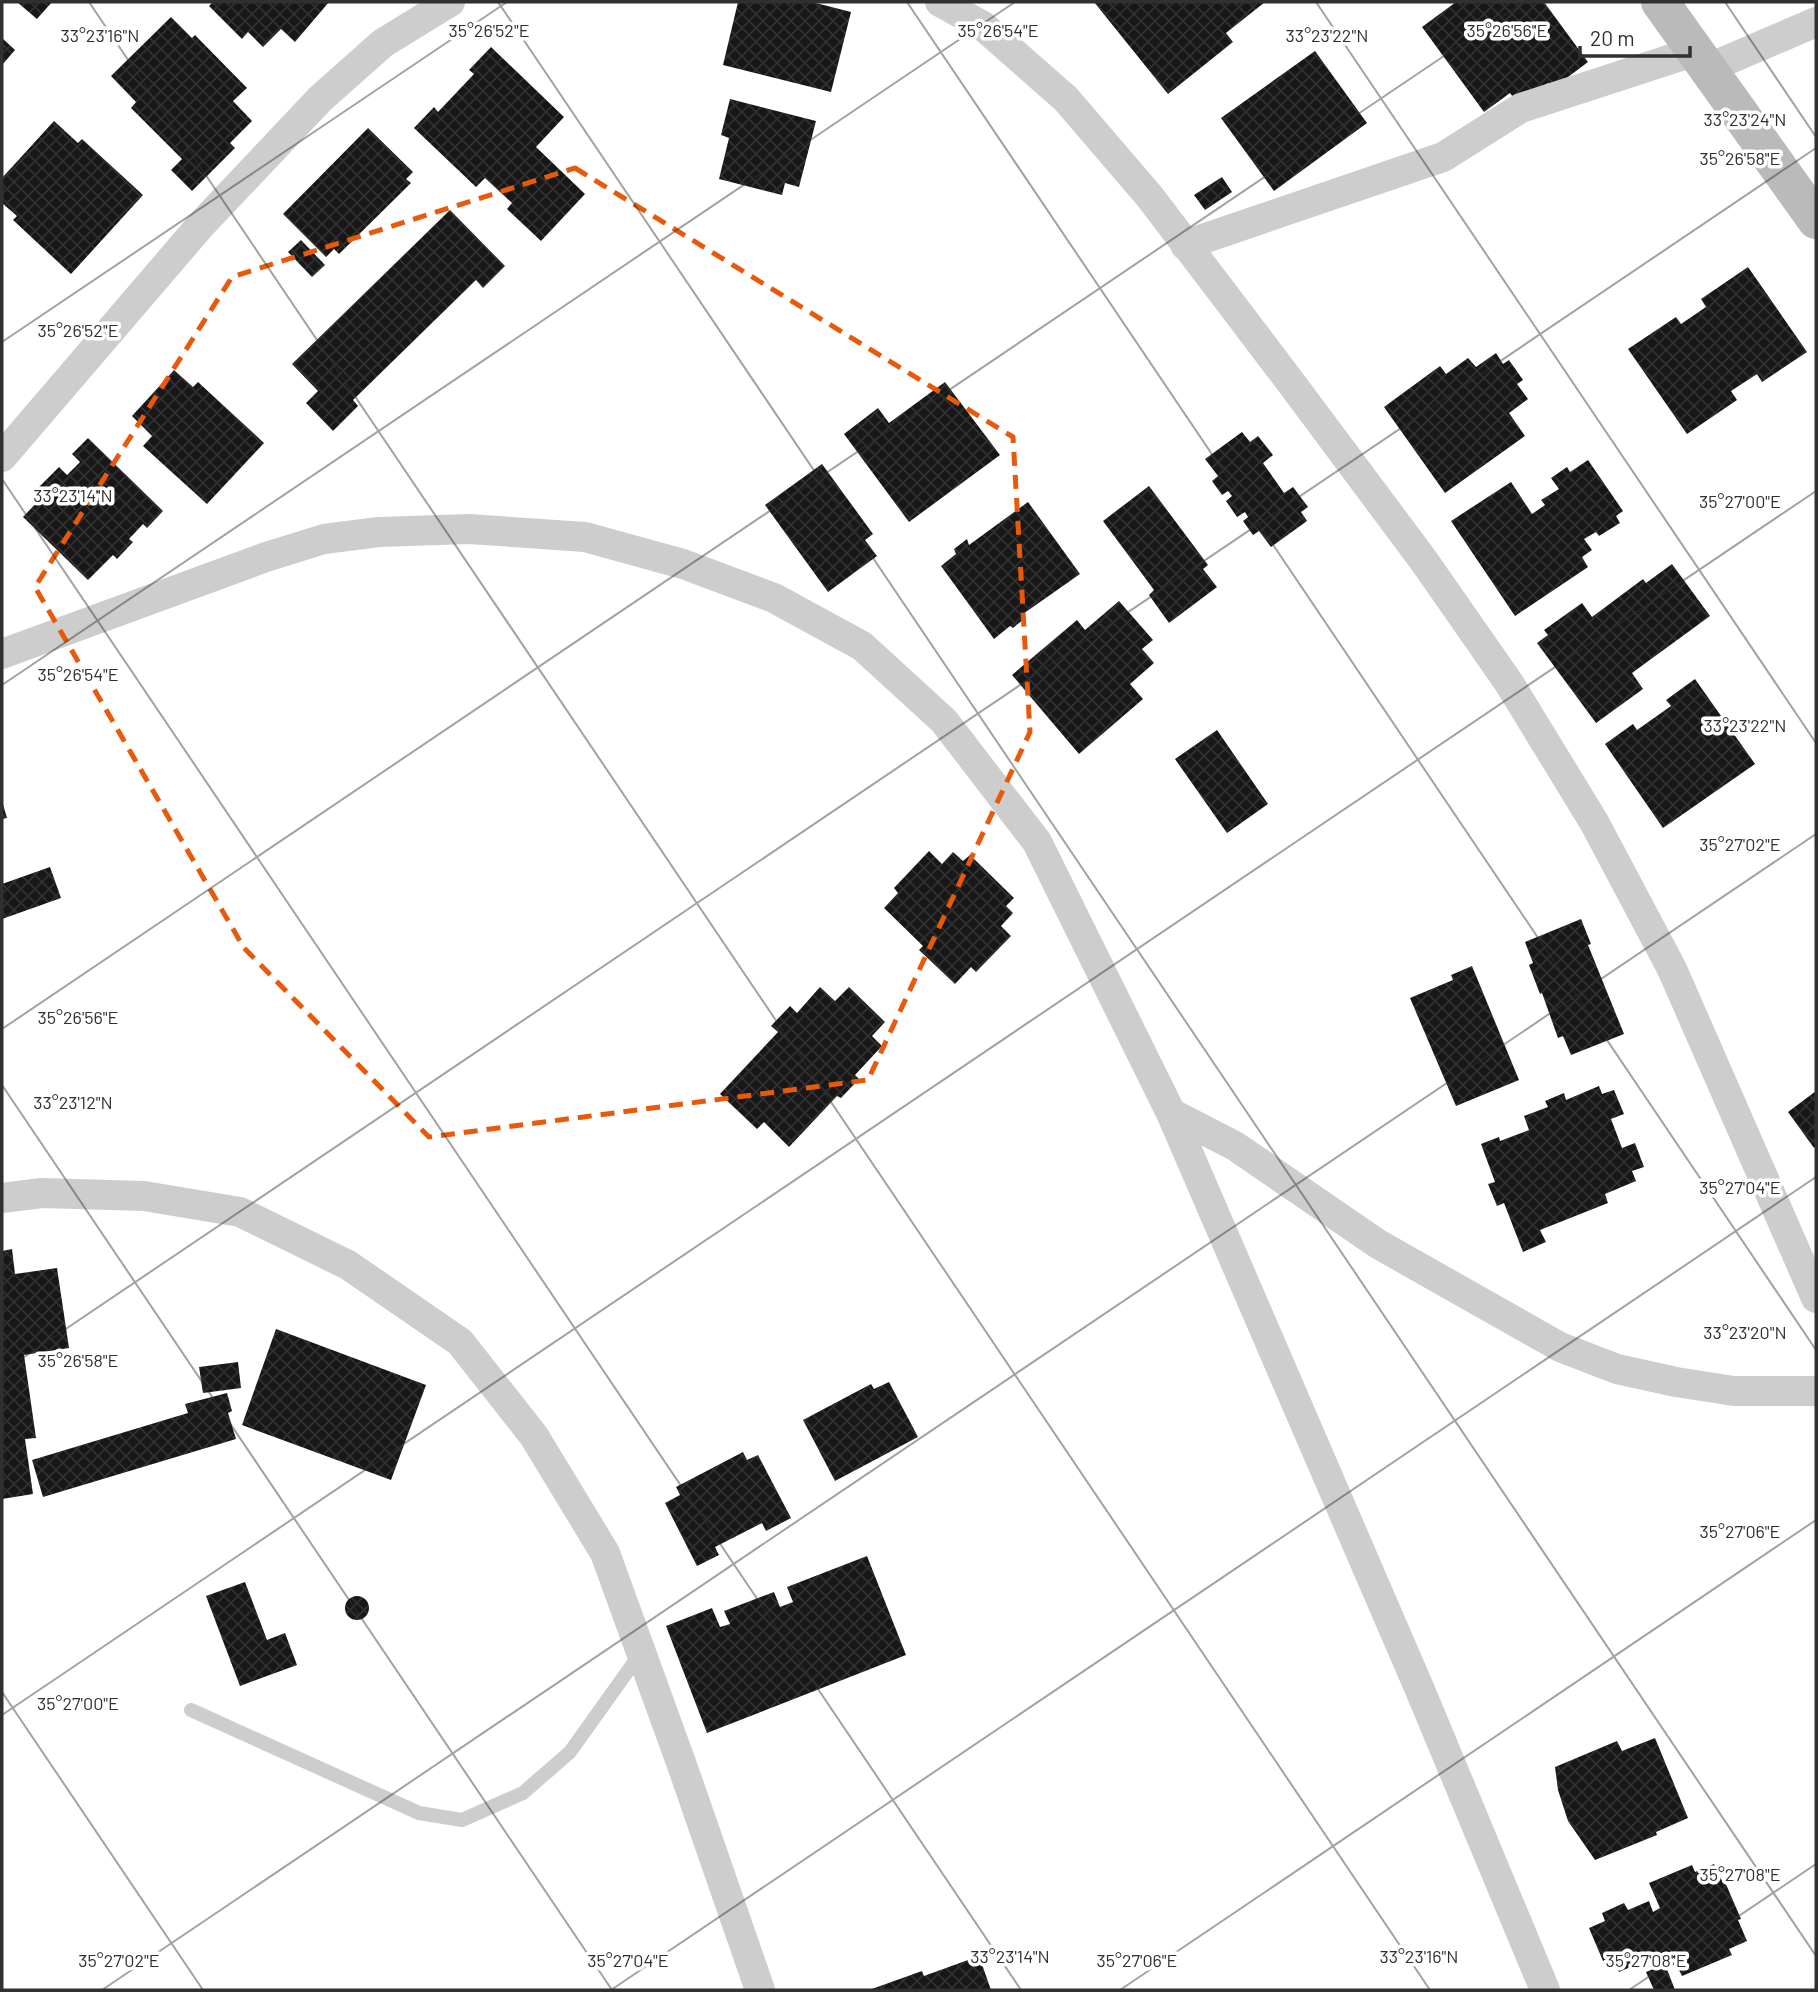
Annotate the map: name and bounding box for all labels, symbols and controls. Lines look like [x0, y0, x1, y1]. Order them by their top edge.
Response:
scale bar [1580, 14, 1690, 58]
text: 35°26'52"E [448, 19, 530, 41]
text: 35°26'54"E [957, 19, 1039, 41]
text: 35°26'56"E [1467, 19, 1547, 41]
text: 33°23'16"N [60, 24, 140, 46]
text: 33°23'22"N [1286, 24, 1368, 46]
text: 20 m [1590, 25, 1635, 50]
text: 33°23'24"N [1704, 108, 1786, 130]
text: 35°26'58"E [1700, 147, 1780, 169]
text: 35°26'52"E [37, 319, 119, 341]
text: 33°23'14"N [33, 484, 113, 506]
text: 35°27'00"E [1699, 490, 1781, 512]
text: 35°26'54"E [37, 663, 119, 685]
text: 33°23'22"N [1704, 714, 1786, 736]
text: 35°27'02"E [1699, 833, 1781, 855]
text: 35°26'56"E [38, 1006, 118, 1028]
text: 33°23'12"N [33, 1091, 113, 1113]
text: 35°27'04"E [1699, 1176, 1781, 1198]
text: 33°23'20"N [1703, 1321, 1787, 1343]
text: 35°26'58"E [38, 1349, 118, 1371]
text: 35°27'06"E [1700, 1520, 1780, 1542]
text: 35°27'00"E [37, 1692, 119, 1714]
text: 35°27'08"E [1699, 1863, 1781, 1885]
text: 33°23'14"N [970, 1945, 1050, 1967]
text: 33°23'16"N [1379, 1945, 1459, 1967]
text: 35°27'02"E [78, 1949, 160, 1971]
text: 35°27'04"E [587, 1949, 669, 1971]
text: 35°27'06"E [1097, 1949, 1177, 1971]
text: 35°27'08"E [1605, 1949, 1687, 1971]

